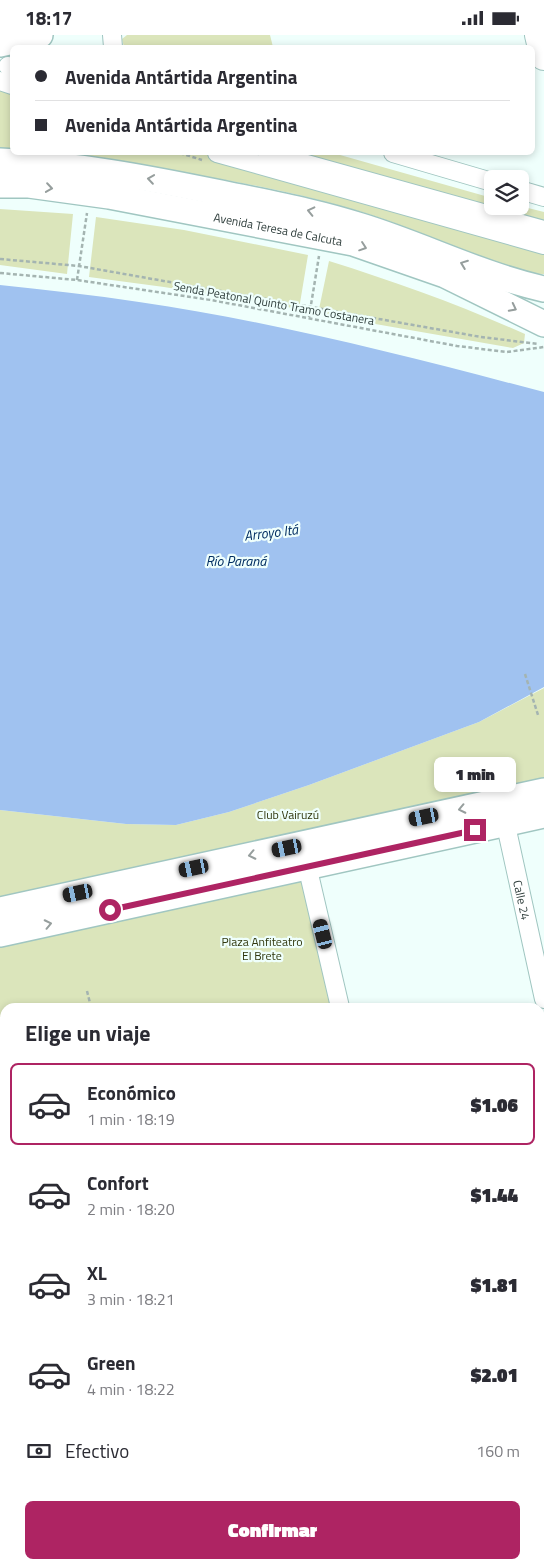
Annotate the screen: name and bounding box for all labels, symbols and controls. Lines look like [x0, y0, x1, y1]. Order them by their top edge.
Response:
text: 18:17 [25, 3, 72, 32]
text: Avenida Antártida Argentina [65, 62, 298, 91]
text: Avenida Antártida Argentina [65, 110, 298, 139]
map controls [484, 170, 529, 215]
button: layers [484, 170, 529, 215]
one-way arrow [147, 174, 156, 184]
one-way arrow [44, 182, 53, 192]
one-way arrow [306, 206, 315, 217]
street label: Avenida Teresa de Calcuta [212, 207, 344, 250]
one-way arrow [358, 241, 367, 251]
one-way arrow [460, 260, 469, 270]
street label: Senda Peatonal Quinto Tramo Costanera [172, 276, 376, 330]
one-way arrow [508, 302, 517, 312]
water label: Arroyo Itá [243, 518, 300, 546]
water label: Río Paraná [206, 550, 267, 571]
callout: 1 min [434, 757, 516, 793]
text: 1 min [455, 762, 495, 786]
one-way arrow [458, 803, 467, 814]
park label: Club Vairuzú [257, 805, 319, 824]
car [407, 807, 440, 827]
route end [464, 819, 486, 841]
car [270, 838, 303, 858]
one-way arrow [248, 850, 257, 860]
car [177, 858, 210, 878]
street label: Calle 24 [509, 878, 536, 922]
car [61, 883, 94, 903]
route start [99, 899, 121, 921]
car [312, 918, 333, 950]
one-way arrow [43, 919, 52, 930]
park label: Plaza Anfiteatro El Brete [221, 932, 303, 965]
text: Elige un viaje [25, 1016, 151, 1050]
text: Económico [87, 1078, 176, 1107]
icon: car [27, 1082, 72, 1127]
text: $1.06 [471, 1090, 518, 1119]
text: 1 min · 18:19 [87, 1107, 175, 1131]
text: Confort [87, 1168, 149, 1197]
icon: car [27, 1172, 72, 1217]
text: $1.44 [471, 1180, 518, 1209]
text: 2 min · 18:20 [87, 1197, 175, 1221]
text: XL [87, 1258, 107, 1287]
icon: car [27, 1262, 72, 1307]
text: $1.81 [471, 1270, 518, 1299]
text: 3 min · 18:21 [87, 1287, 175, 1311]
text: Green [87, 1348, 136, 1377]
icon: car [27, 1352, 72, 1397]
text: $2.01 [471, 1360, 518, 1389]
text: 4 min · 18:22 [87, 1377, 175, 1401]
text: Efectivo [65, 1436, 129, 1465]
icon: cash [25, 1437, 53, 1465]
text: 160 m [476, 1439, 520, 1463]
button: Confirmar [25, 1501, 520, 1559]

